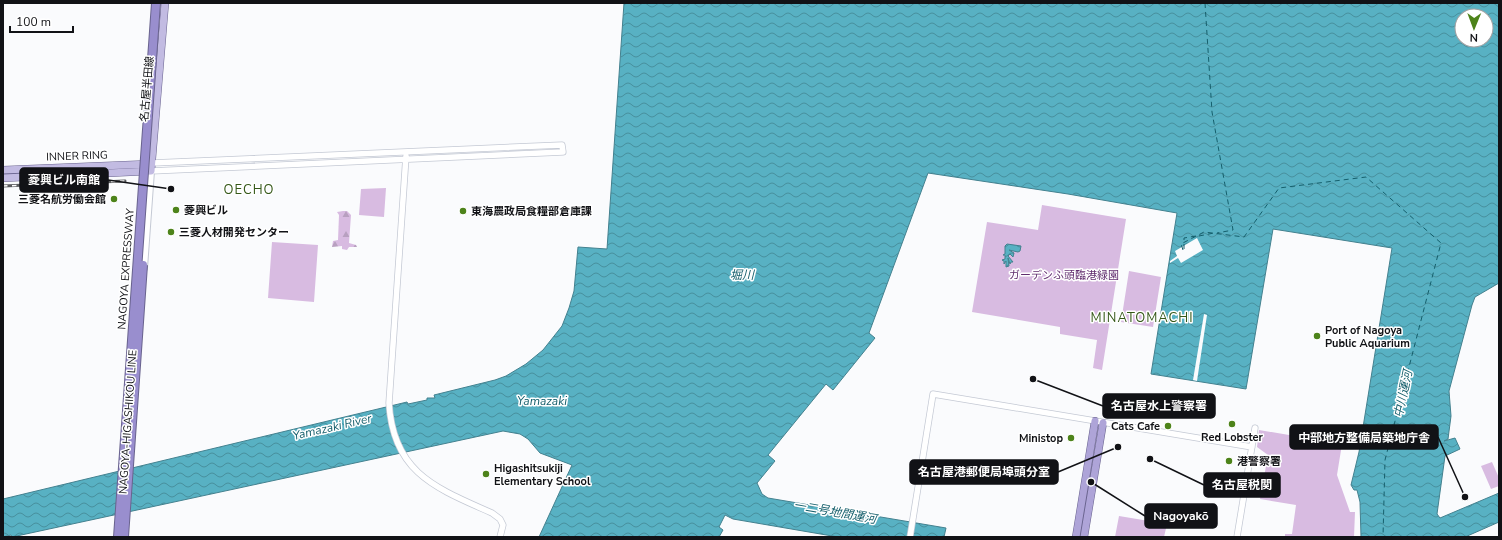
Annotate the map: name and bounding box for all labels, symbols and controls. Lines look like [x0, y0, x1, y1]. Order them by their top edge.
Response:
scale bar [10, 8, 73, 34]
north arrow [1454, 8, 1494, 48]
text: 100 m [16, 14, 51, 30]
text: N [1470, 30, 1478, 45]
street label: 名古屋半田線 [137, 55, 157, 123]
street label: INNER RING [46, 147, 108, 165]
callout: 菱興ビル南館 [20, 168, 108, 192]
text: 菱興ビル南館 [28, 172, 100, 188]
district label: OECHO [223, 181, 275, 199]
place label: 三菱名航労働会館 [18, 192, 106, 207]
marker: 三菱名航労働会館 [109, 194, 119, 204]
place label: 菱興ビル [184, 203, 228, 218]
place label: 東海農政局食糧部倉庫課 [471, 204, 592, 219]
marker: 菱興ビル [171, 205, 181, 215]
marker: 東海農政局食糧部倉庫課 [458, 206, 468, 216]
street label: NAGOYA EXPRESSWAY [114, 207, 138, 330]
place label: 三菱人材開発センター [179, 225, 289, 240]
marker: 三菱人材開発センター [166, 227, 176, 237]
water label: 堀川 [730, 267, 756, 283]
park label: ガーデンふ頭臨港緑園 [1009, 268, 1119, 283]
district label: MINATOMACHI [1090, 309, 1194, 327]
place label: Port of Nagoya Public Aquarium [1325, 323, 1410, 351]
marker: Port of Nagoya Public Aquarium [1312, 331, 1322, 341]
street label: NAGOYA-HIGASHIKOU LINE [115, 349, 141, 495]
water label: 中川運河 [1390, 367, 1416, 419]
water label: Yamazaki [517, 393, 567, 409]
callout: 名古屋水上警察署 [1103, 394, 1215, 418]
text: 名古屋水上警察署 [1111, 398, 1207, 414]
water label: Yamazaki River [291, 410, 374, 444]
place label: Cats Cafe [1111, 419, 1160, 434]
marker: Red Lobster [1227, 419, 1237, 429]
marker: Cats Cafe [1163, 421, 1173, 431]
callout: 中部地方整備局築地庁舎 [1290, 425, 1438, 449]
place label: Red Lobster [1201, 430, 1264, 445]
text: 中部地方整備局築地庁舎 [1298, 430, 1430, 446]
place label: Ministop [1019, 431, 1063, 446]
marker: Ministop [1066, 433, 1076, 443]
place label: 港警察署 [1237, 454, 1281, 469]
marker: 港警察署 [1224, 456, 1234, 466]
callout: 名古屋港郵便局埠頭分室 [910, 460, 1058, 484]
place label: Higashitsukiji Elementary School [494, 461, 591, 489]
text: 名古屋港郵便局埠頭分室 [918, 464, 1050, 480]
marker: Higashitsukiji Elementary School [481, 469, 491, 479]
callout: 名古屋税関 [1204, 473, 1280, 497]
text: 名古屋税関 [1212, 477, 1272, 493]
water label: 一二号地間運河 [792, 497, 880, 528]
callout: Nagoyakō [1145, 504, 1217, 528]
text: Nagoyakō [1153, 508, 1209, 524]

